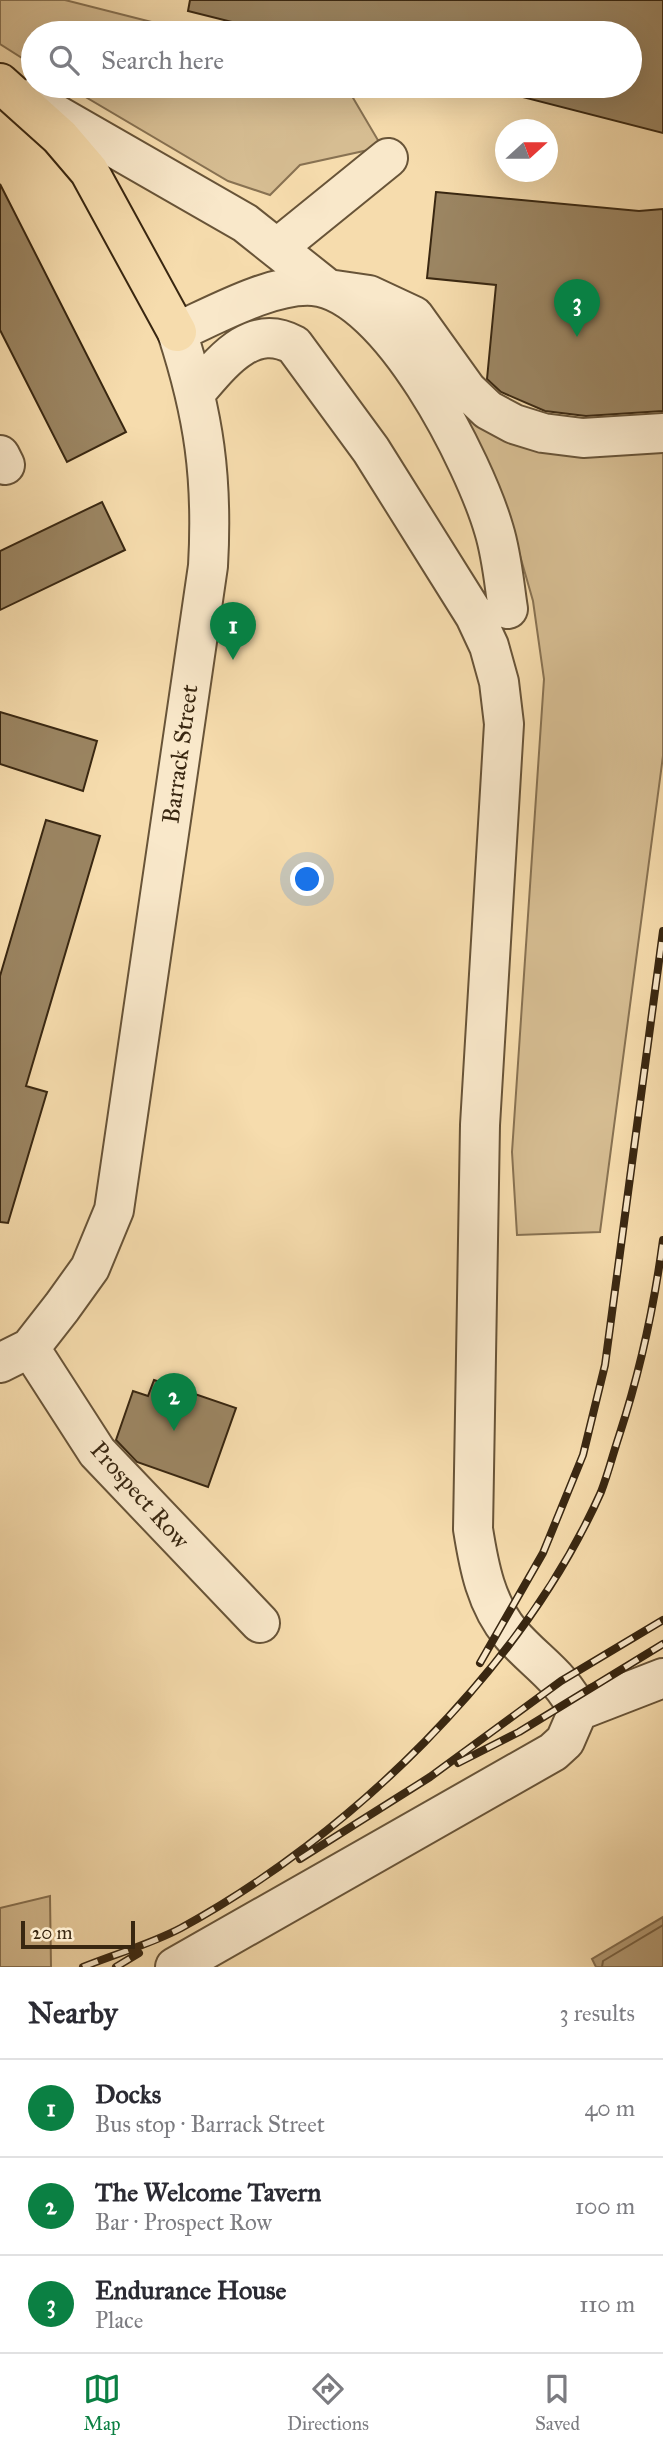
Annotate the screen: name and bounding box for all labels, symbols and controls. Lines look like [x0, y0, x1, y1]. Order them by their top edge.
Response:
search box [21, 21, 642, 98]
icon: search [45, 41, 83, 79]
text: Search here [101, 44, 224, 76]
north arrow [495, 119, 558, 182]
pin: 3 [554, 279, 600, 337]
pin: 1 [210, 602, 256, 660]
street label: Barrack Street [155, 682, 205, 826]
your location [290, 862, 324, 896]
pin: 2 [151, 1373, 197, 1431]
street label: Prospect Row [84, 1435, 197, 1556]
scale bar [21, 1918, 135, 1950]
text: 20 m [32, 1921, 73, 1944]
text: Nearby [28, 1995, 118, 2031]
text: 3 results [559, 1999, 635, 2027]
text: Docks [95, 2078, 161, 2110]
text: 1 [46, 2094, 56, 2122]
text: 40 m [585, 2094, 635, 2122]
text: Bus stop · Barrack Street [95, 2110, 325, 2138]
text: The Welcome Tavern [95, 2176, 321, 2208]
text: 2 [45, 2192, 57, 2220]
text: 100 m [575, 2192, 635, 2220]
text: Bar · Prospect Row [95, 2208, 272, 2236]
text: Endurance House [95, 2274, 286, 2306]
text: 3 [46, 2290, 56, 2318]
text: 110 m [579, 2290, 635, 2318]
text: Place [95, 2306, 143, 2334]
tab: Map [83, 2370, 121, 2435]
tab: Directions [287, 2370, 369, 2435]
tab: Saved [535, 2370, 580, 2435]

